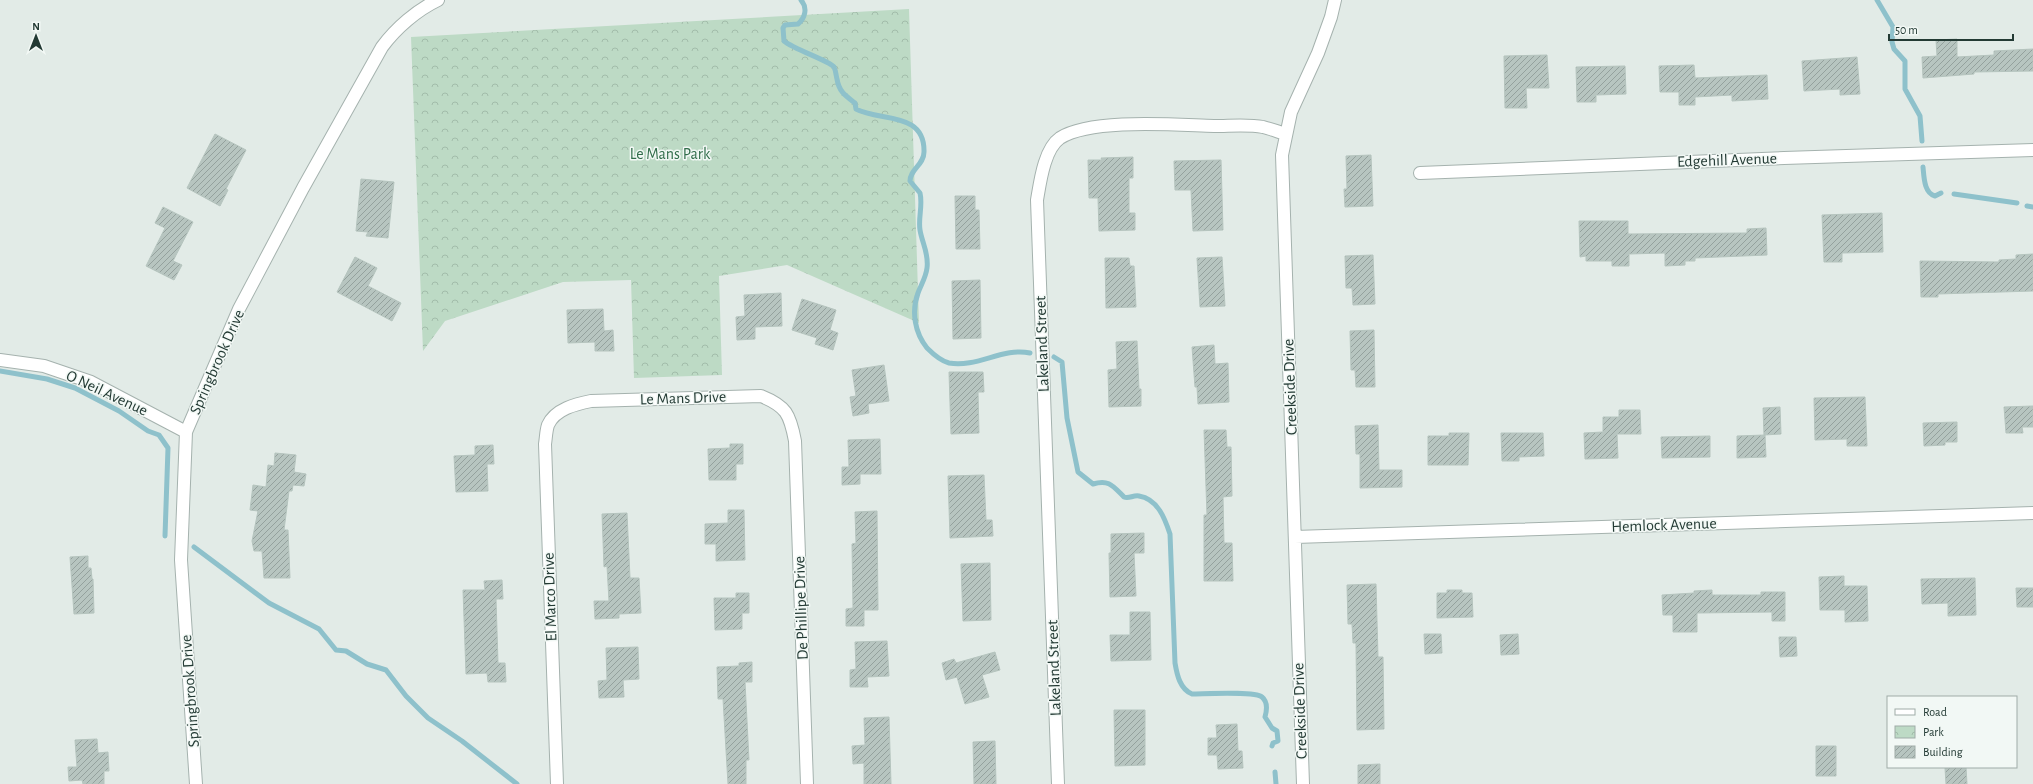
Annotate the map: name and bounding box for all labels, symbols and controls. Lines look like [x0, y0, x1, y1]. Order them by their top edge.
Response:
north arrow [16, 16, 56, 56]
scale bar [1889, 16, 2013, 42]
text: N [32, 21, 40, 32]
text: 50 m [1895, 24, 1918, 36]
park label: Le Mans Park [630, 146, 711, 162]
street label: Edgehill Avenue [1677, 150, 1777, 170]
street label: Lakeland Street [1032, 296, 1052, 392]
street label: Springbrook Drive [187, 307, 247, 417]
street label: Creekside Drive [1280, 338, 1300, 436]
street label: O Neil Avenue [64, 367, 150, 419]
street label: Le Mans Drive [640, 388, 726, 408]
street label: Hemlock Avenue [1611, 515, 1717, 535]
street label: El Marco Drive [540, 552, 560, 642]
street label: De Phillipe Drive [791, 556, 811, 660]
street label: Lakeland Street [1044, 620, 1064, 716]
street label: Springbrook Drive [178, 634, 202, 748]
street label: Creekside Drive [1290, 662, 1310, 760]
legend [1887, 696, 2017, 768]
text: Road [1923, 706, 1947, 718]
text: Park [1923, 726, 1944, 738]
text: Building [1923, 746, 1963, 758]

